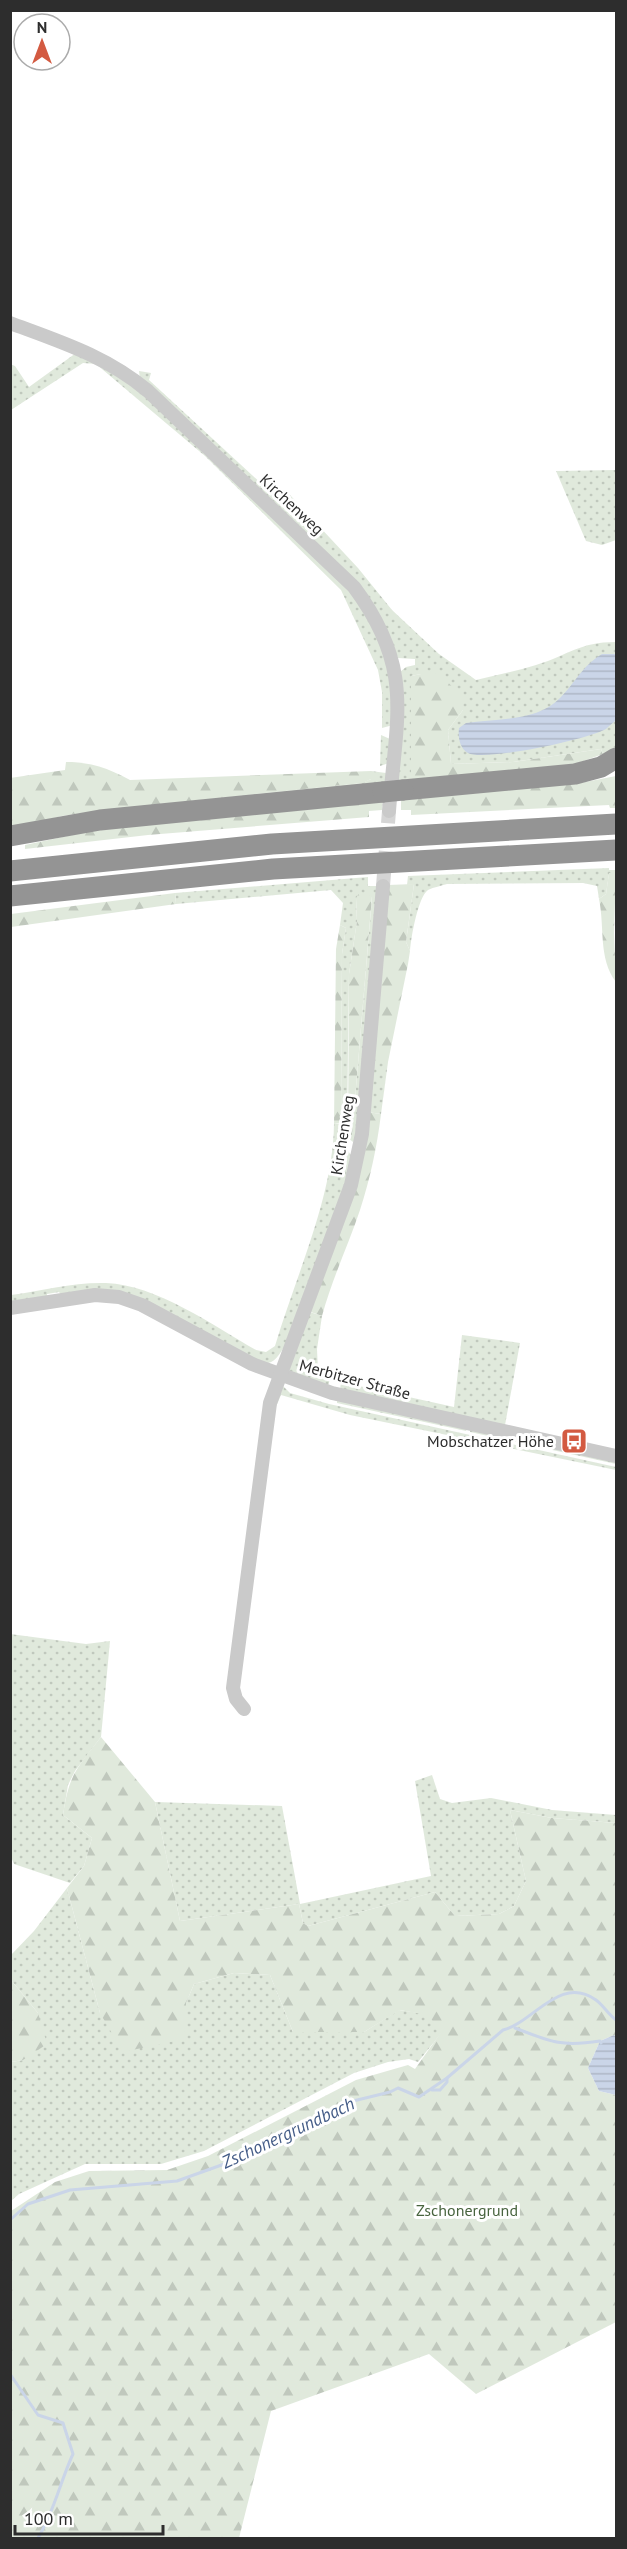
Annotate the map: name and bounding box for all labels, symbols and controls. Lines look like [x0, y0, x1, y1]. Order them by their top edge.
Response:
north arrow [12, 12, 72, 72]
text: N [37, 17, 47, 37]
street label: Kirchenweg [256, 469, 328, 539]
street label: Kirchenweg [326, 1094, 358, 1176]
street label: Merbitzer Straße [297, 1355, 413, 1403]
bus stop icon: Mobschatzer Höhe [559, 1426, 589, 1456]
place label: Mobschatzer Höhe [427, 1431, 554, 1451]
water label: Zschonergrundbach [217, 2092, 358, 2174]
park label: Zschonergrund [416, 2200, 518, 2220]
scale bar [15, 2498, 164, 2536]
text: 100 m [24, 2507, 73, 2530]

